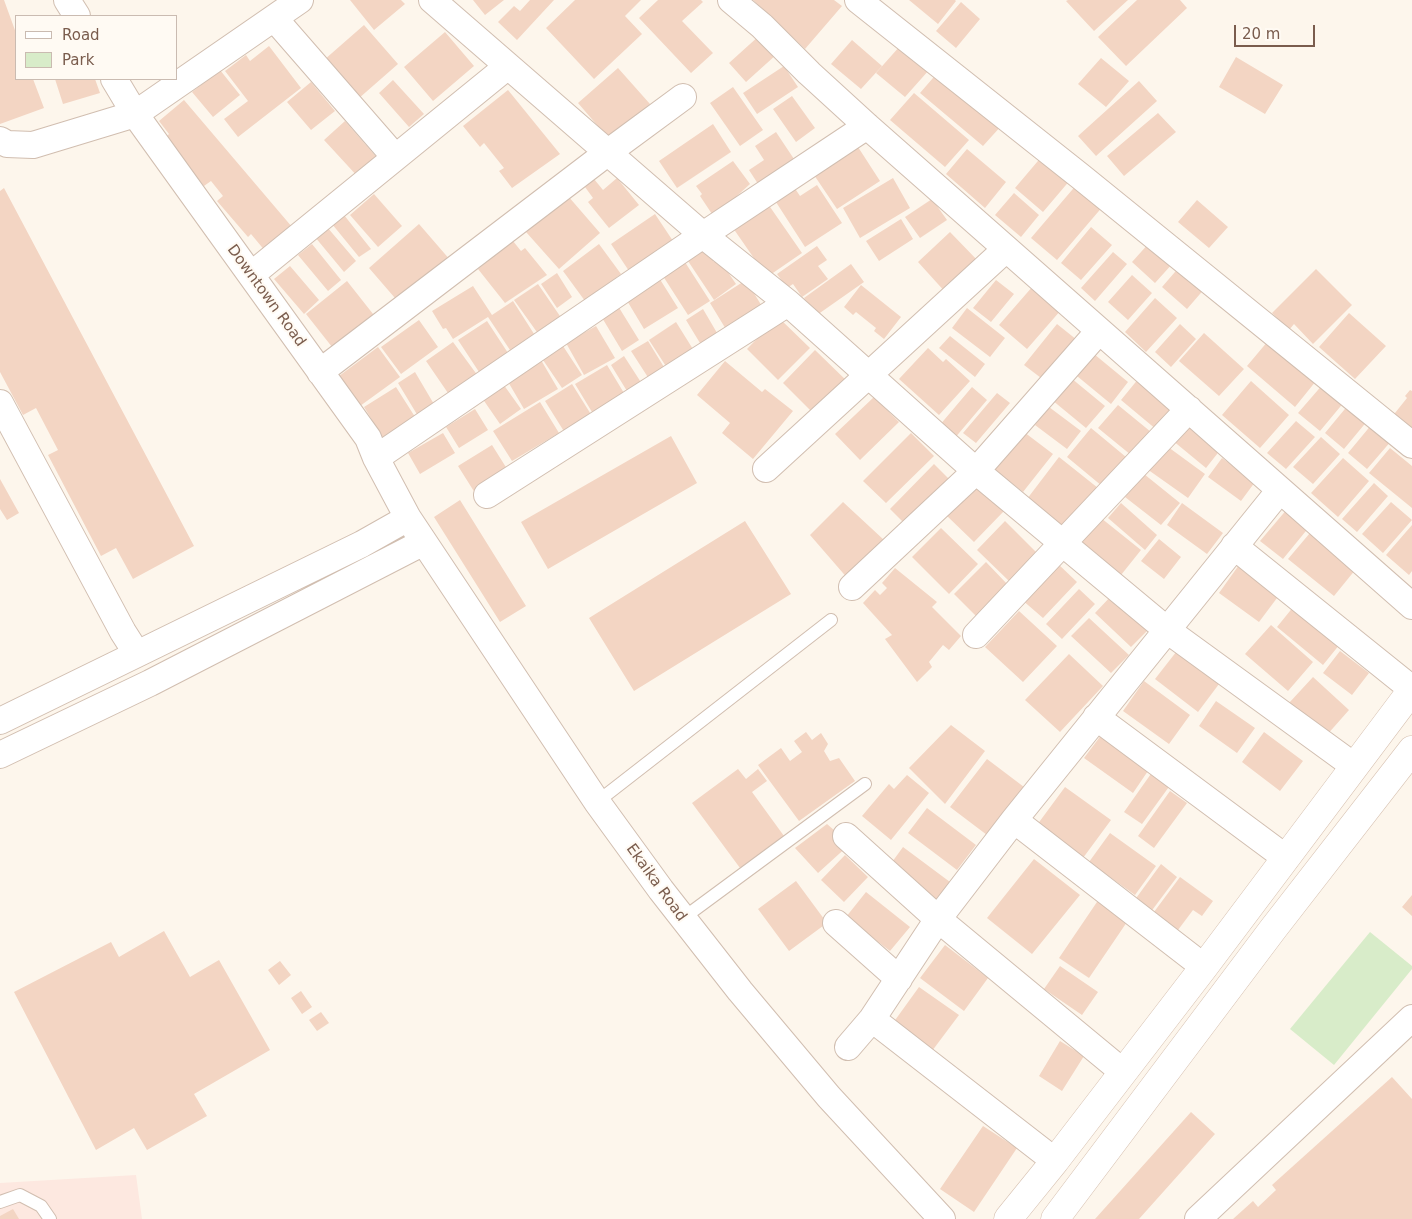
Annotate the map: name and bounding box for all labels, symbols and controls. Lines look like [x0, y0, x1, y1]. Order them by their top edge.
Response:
legend [15, 15, 178, 80]
scale bar [1237, 15, 1318, 47]
text: 20 m [1242, 25, 1280, 43]
text: Road [62, 26, 100, 44]
text: Park [62, 51, 94, 69]
street label: Downtown Road [223, 241, 309, 351]
street label: Ekaika Road [622, 841, 690, 925]

